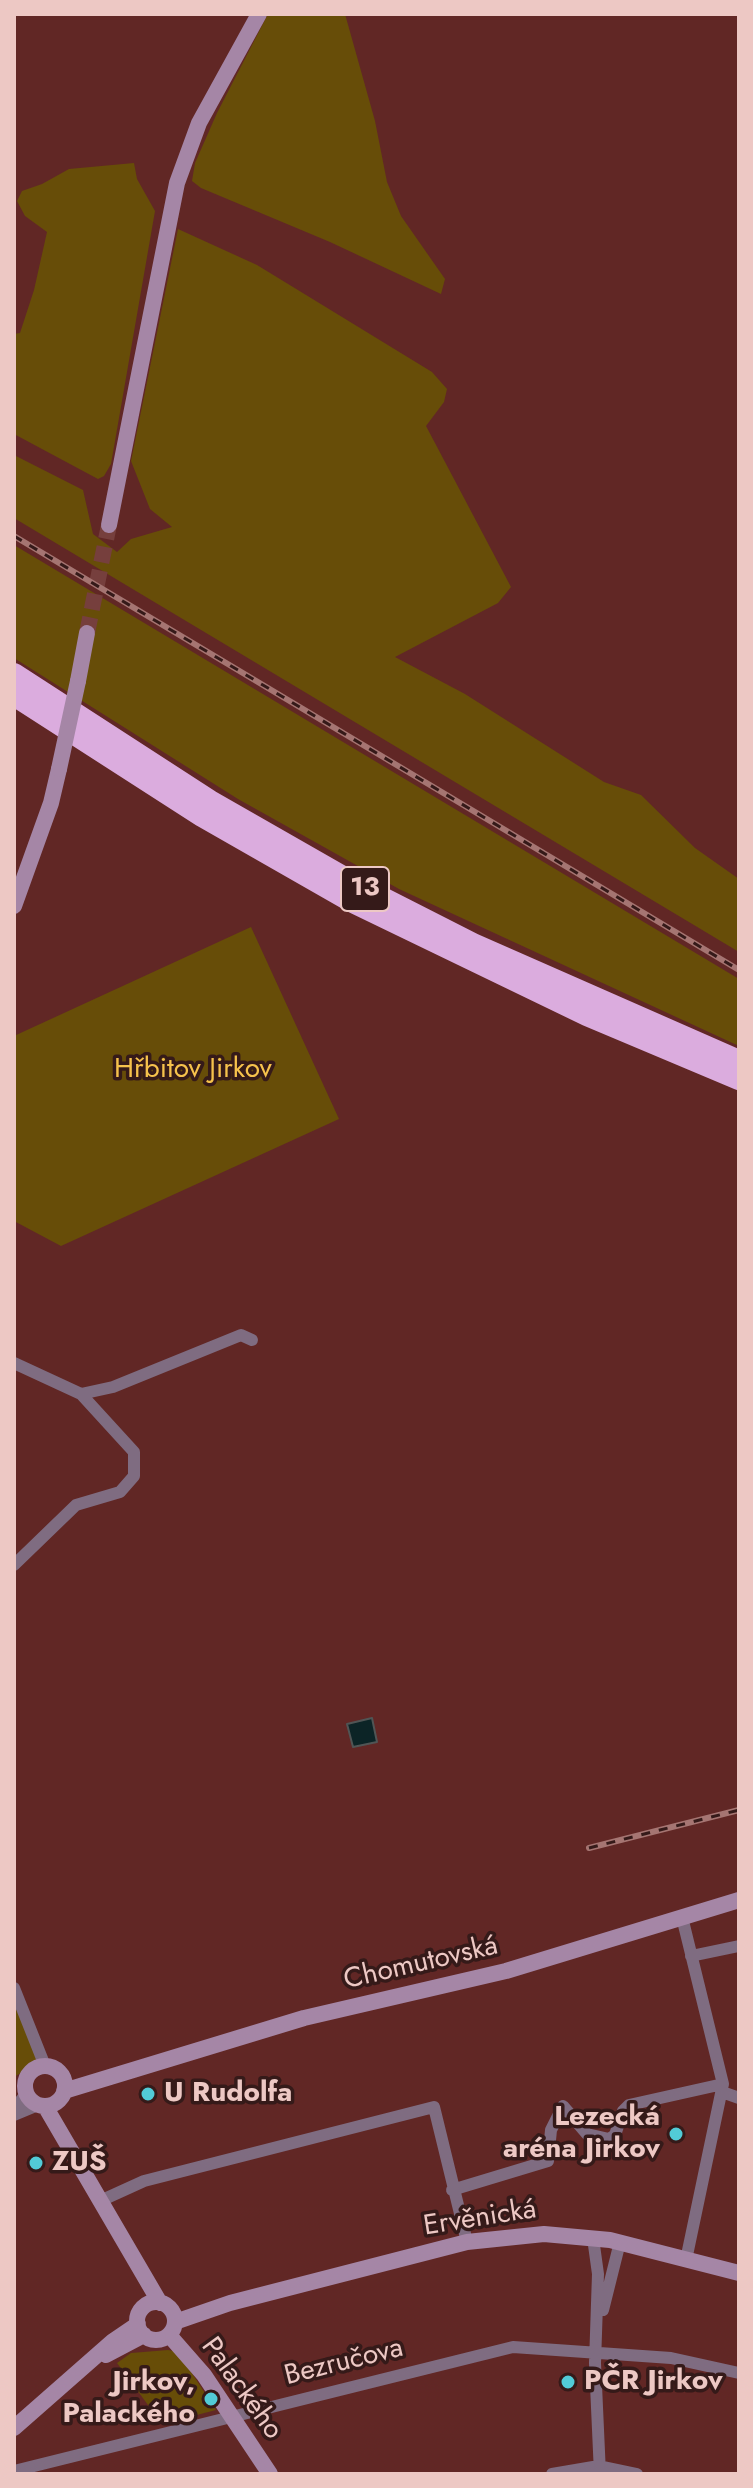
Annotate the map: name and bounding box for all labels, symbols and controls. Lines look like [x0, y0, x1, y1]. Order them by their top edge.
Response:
road number: 13 [341, 867, 389, 911]
park label: Hřbitov Jirkov [114, 1053, 272, 1087]
street label: Chomutovská [341, 1930, 501, 1998]
place label: U Rudolfa [164, 2077, 292, 2111]
marker: U Rudolfa [139, 2085, 157, 2103]
place label: Lezecká aréna Jirkov [503, 2101, 660, 2167]
marker: Lezecká aréna Jirkov [667, 2125, 685, 2143]
place label: ZUŠ [52, 2146, 106, 2180]
marker: ZUŠ [27, 2154, 45, 2172]
street label: Ervěnická [421, 2194, 539, 2244]
street label: Palackého [193, 2332, 289, 2446]
street label: Bezručova [281, 2332, 407, 2394]
place label: PČR Jirkov [584, 2365, 723, 2399]
place label: Jirkov, Palackého [63, 2366, 195, 2432]
marker: PČR Jirkov [559, 2373, 577, 2391]
marker: Jirkov, Palackého [202, 2390, 220, 2408]

